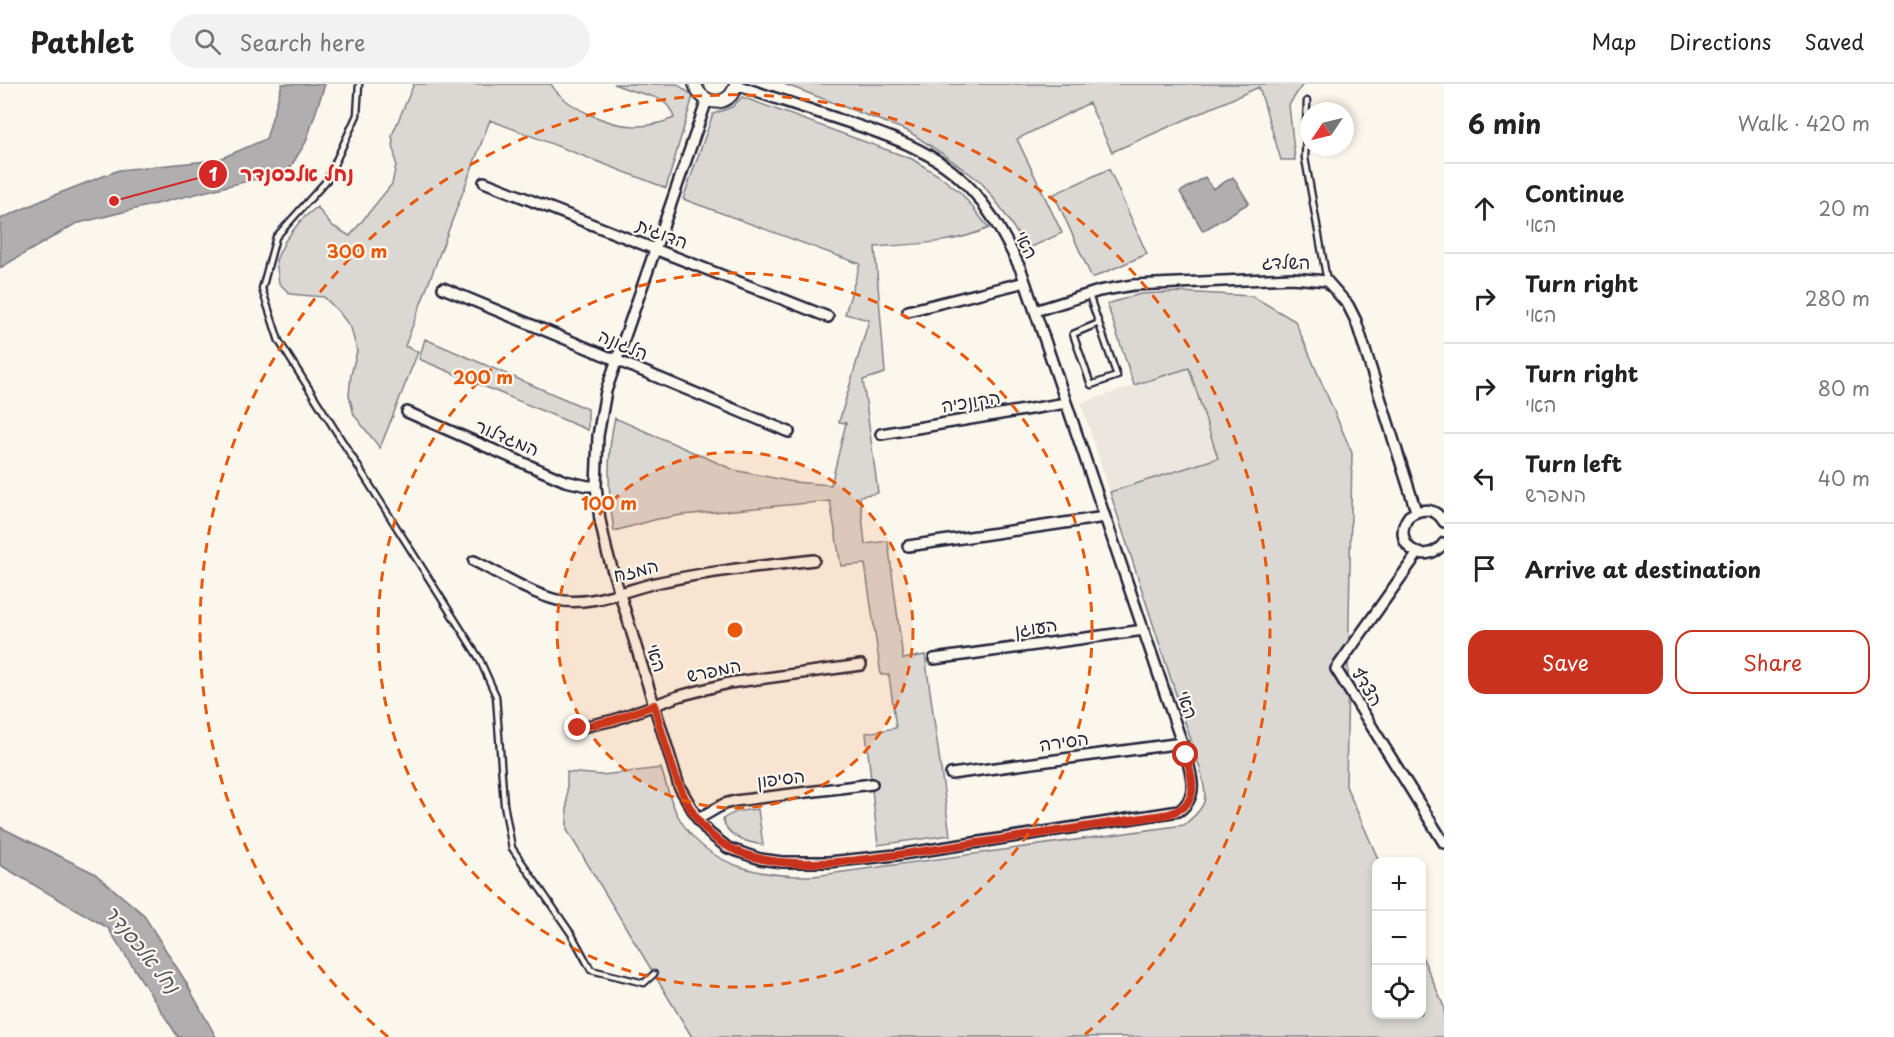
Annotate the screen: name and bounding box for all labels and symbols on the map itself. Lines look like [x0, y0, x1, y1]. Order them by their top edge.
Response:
north arrow [1300, 102, 1354, 156]
callout: נחל אלכסנדר [198, 155, 366, 193]
text: נחל אלכסנדר [240, 158, 354, 188]
text: 1 [209, 160, 218, 187]
street label: הדוגית [632, 210, 692, 255]
street label: האי [1009, 226, 1046, 263]
text: 300 m [327, 237, 387, 264]
street label: השלדג [1262, 248, 1310, 275]
street label: הלגונה [594, 321, 653, 366]
text: 200 m [453, 363, 513, 390]
street label: הקונכיה [939, 383, 1002, 419]
street label: המגדלור [471, 411, 544, 462]
text: 100 m [581, 489, 637, 516]
street label: המזח [610, 551, 661, 588]
street label: העוגן [1012, 610, 1059, 643]
centre of rings [725, 620, 745, 640]
street label: האי [640, 640, 675, 675]
street label: המפרש [684, 651, 743, 688]
street label: הצדף [1346, 661, 1391, 711]
street label: האי [1171, 687, 1206, 722]
route end [564, 714, 590, 740]
street label: הסירה [1037, 724, 1090, 757]
route start [1172, 741, 1198, 767]
street label: הסיפון [755, 761, 806, 794]
water label: נחל אלכסנדר [98, 898, 188, 1000]

